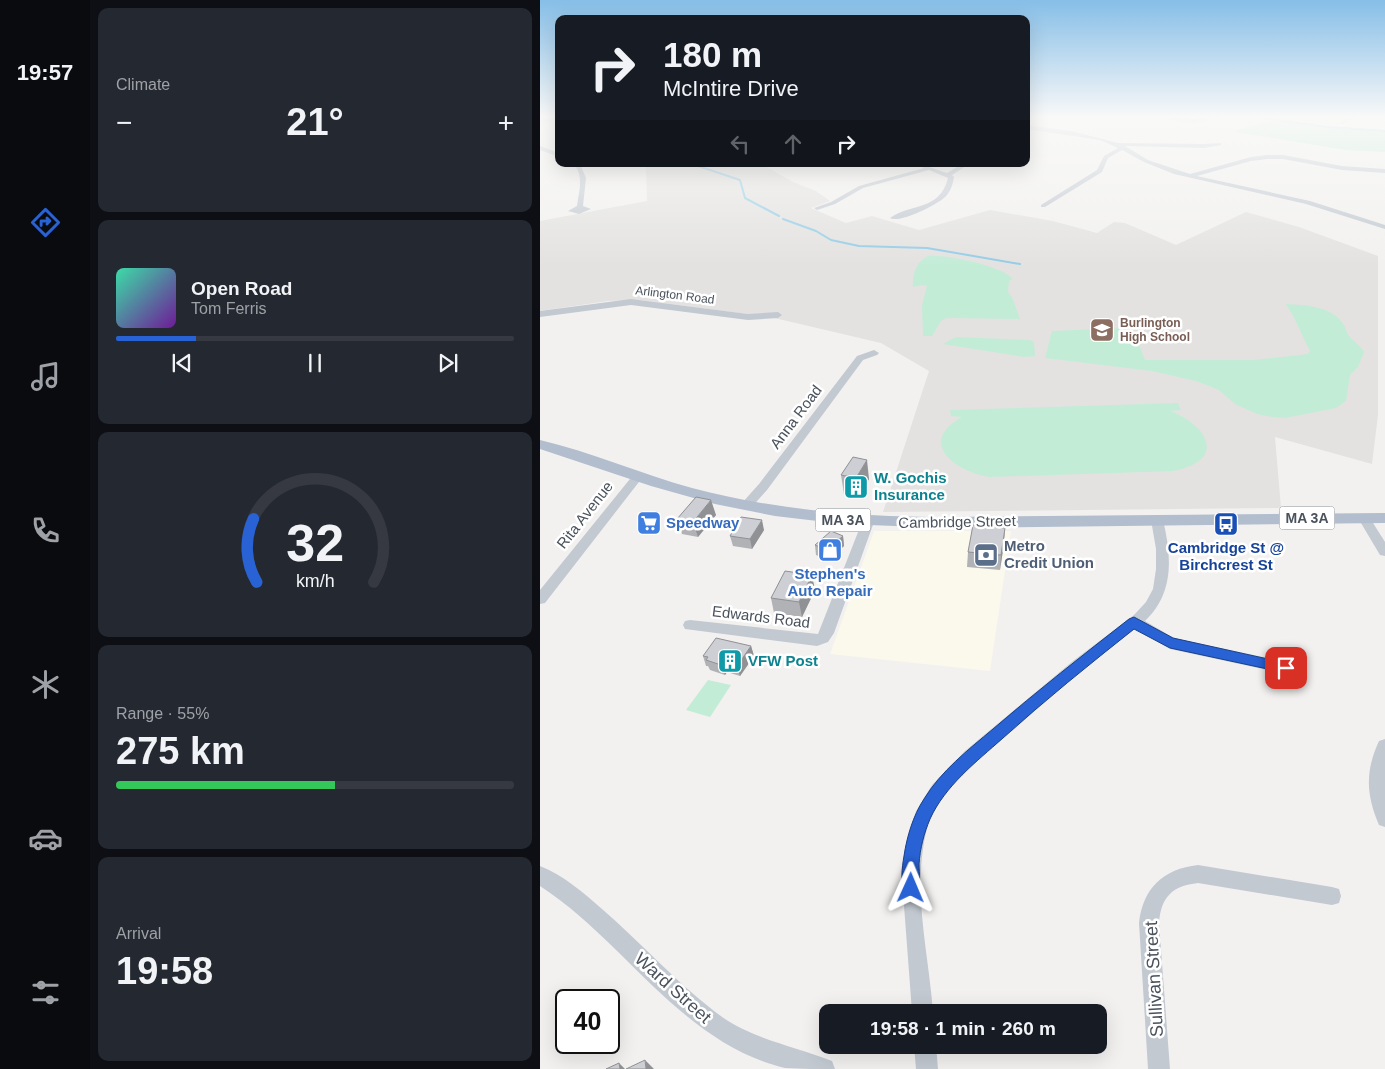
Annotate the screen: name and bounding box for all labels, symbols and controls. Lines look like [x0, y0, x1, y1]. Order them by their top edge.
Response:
icon: right [580, 35, 645, 100]
text: 180 m [663, 35, 762, 74]
text: 19:57 [17, 60, 73, 85]
text: Climate [116, 76, 170, 93]
text: McIntire Drive [663, 76, 799, 101]
text: 21° [286, 101, 344, 143]
text: − [116, 107, 132, 138]
text: + [498, 107, 514, 138]
icon: left [726, 130, 754, 158]
icon: ahead [779, 130, 807, 158]
icon: right [832, 130, 860, 158]
icon: directions [28, 205, 63, 240]
text: Open Road [191, 278, 292, 299]
street label: Arlington Road [635, 283, 715, 307]
text: Tom Ferris [191, 300, 267, 317]
place label: Burlington High School [1120, 316, 1190, 344]
school or university icon: Burlington High School [1089, 317, 1115, 343]
icon: previous [168, 349, 196, 377]
icon: pause [301, 349, 329, 377]
icon: next [434, 349, 462, 377]
icon: music [28, 359, 63, 394]
street label: Anna Road [766, 382, 825, 452]
place label: W. Gochis Insurance [874, 469, 947, 503]
building icon: W. Gochis Insurance [843, 474, 869, 500]
street label: Rita Avenue [553, 478, 616, 552]
road number: MA 3A [1280, 506, 1334, 530]
road number: MA 3A [816, 508, 870, 532]
supermarket icon: Speedway [636, 510, 662, 536]
bus stop icon: Cambridge St @ Birchcrest St [1213, 511, 1239, 537]
street label: Cambridge Street [898, 512, 1017, 531]
icon: phone [28, 513, 63, 548]
text: 32 [286, 514, 344, 572]
place label: Speedway [666, 514, 740, 531]
shop icon: Stephen's Auto Repair [817, 537, 843, 563]
place label: Metro Credit Union [1004, 537, 1094, 571]
place label: Cambridge St @ Birchcrest St [1168, 539, 1284, 573]
bank icon: Metro Credit Union [973, 542, 999, 568]
place label: Stephen's Auto Repair [787, 565, 873, 599]
text: km/h [296, 571, 334, 591]
street label: Edwards Road [711, 602, 811, 631]
pin [1265, 647, 1307, 689]
building icon: VFW Post [717, 648, 743, 674]
place label: VFW Post [748, 652, 818, 669]
icon: arrive [1272, 654, 1300, 682]
icon: climate [28, 667, 63, 702]
text: Range · 55% [116, 705, 209, 722]
text: 275 km [116, 730, 245, 772]
icon: car [28, 821, 63, 856]
position arrow [884, 861, 936, 913]
street label: Sullivan Street [1141, 921, 1167, 1037]
text: Arrival [116, 925, 161, 942]
street label: Ward Street [631, 949, 715, 1027]
text: 19:58 [116, 950, 213, 992]
icon: filters [28, 975, 63, 1010]
speed limit sign: 40 [555, 989, 620, 1054]
text: 19:58 · 1 min · 260 m [870, 1018, 1056, 1039]

